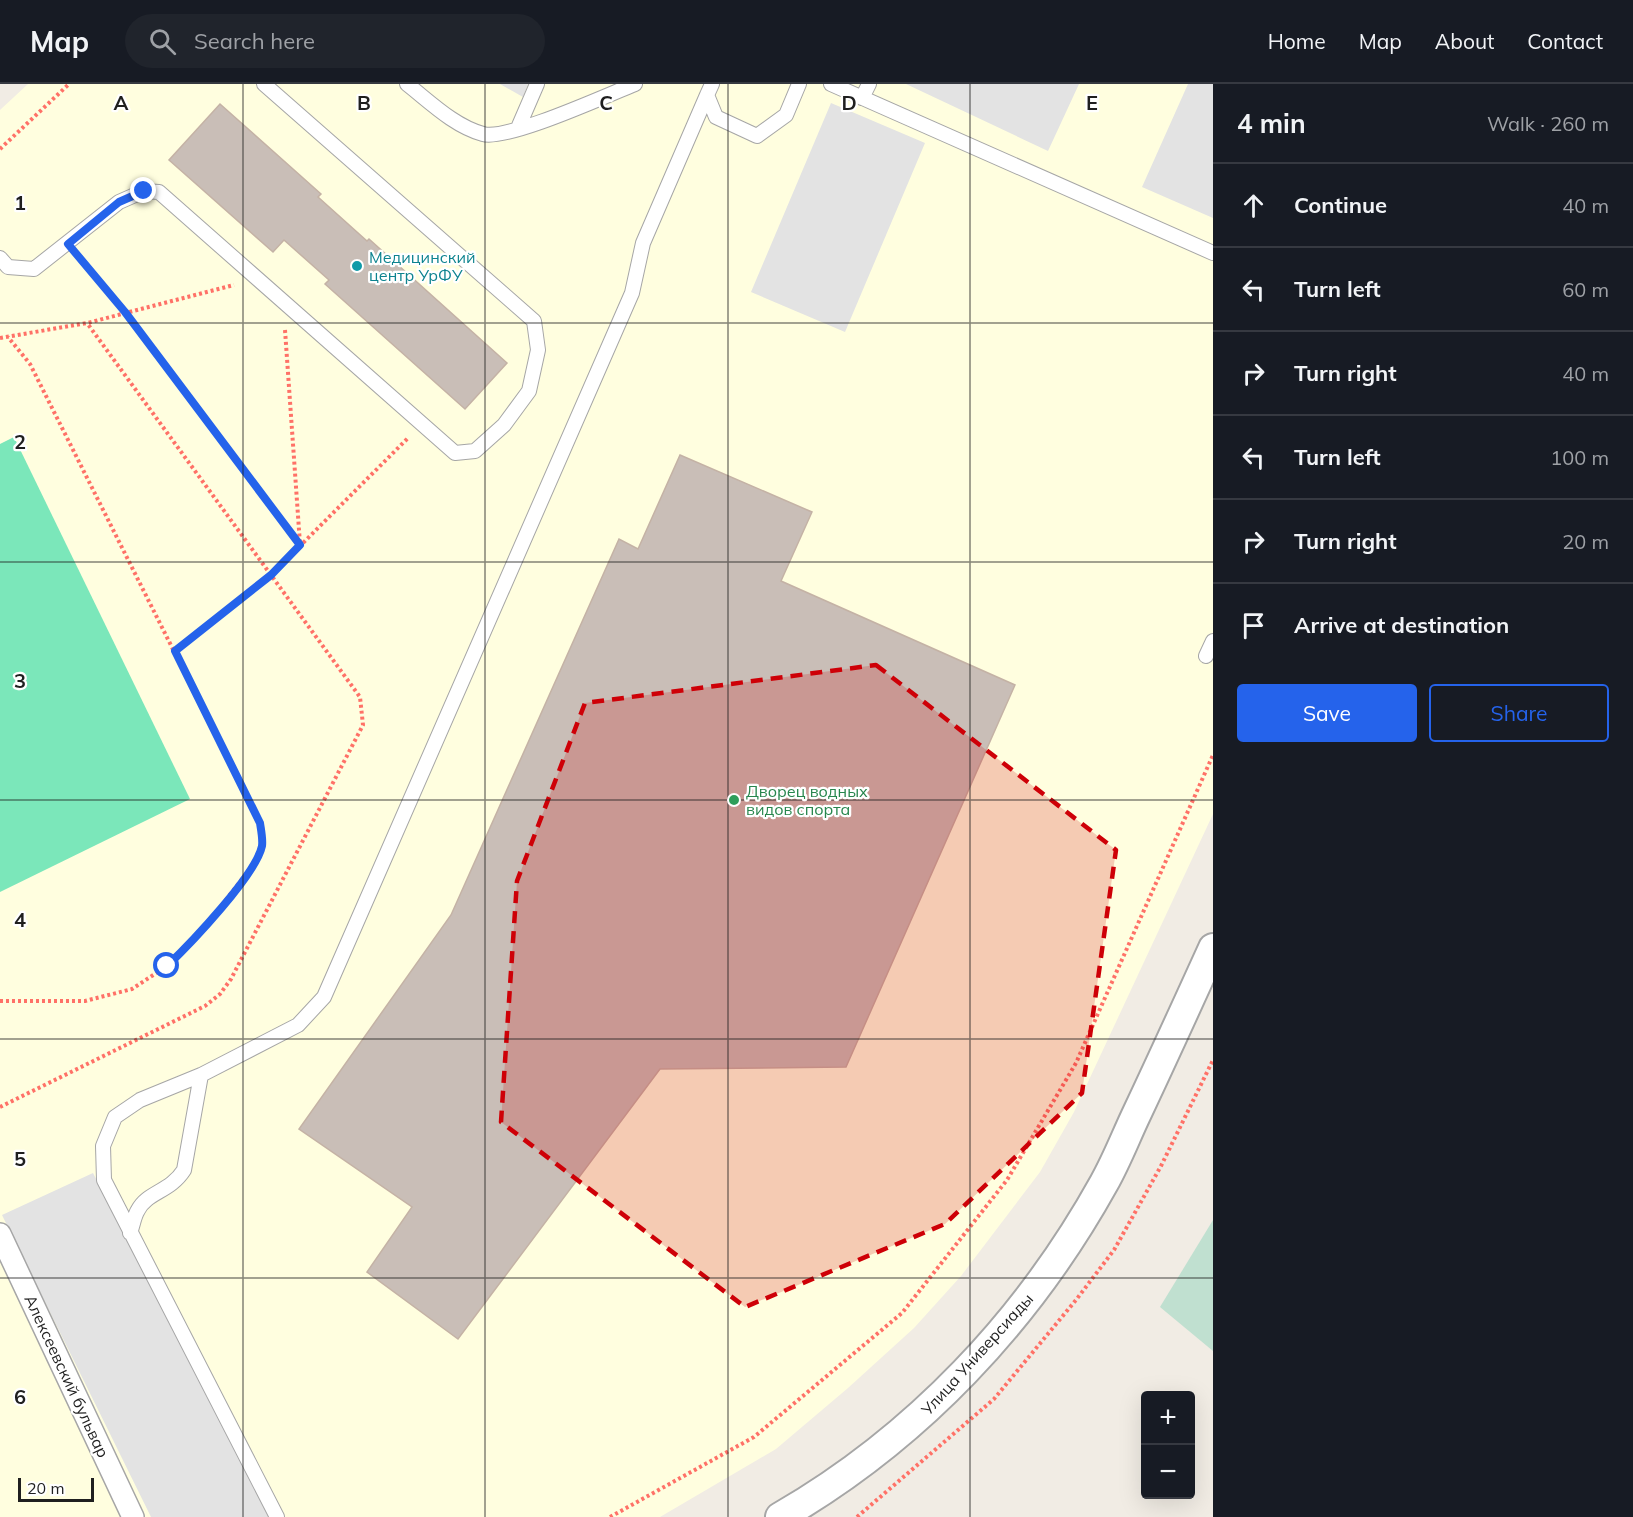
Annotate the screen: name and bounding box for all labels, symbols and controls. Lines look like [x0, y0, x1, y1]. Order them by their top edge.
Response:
search box [125, 14, 545, 68]
text: Map [30, 24, 89, 59]
icon: search [146, 25, 179, 58]
text: Search here [194, 27, 315, 55]
text: Home [1268, 28, 1326, 54]
text: Map [1359, 28, 1402, 54]
text: About [1435, 28, 1494, 54]
text: Contact [1527, 28, 1603, 54]
text: A [114, 90, 129, 115]
text: B [357, 90, 371, 115]
text: C [599, 90, 613, 115]
text: D [841, 90, 857, 115]
text: E [1086, 90, 1098, 115]
text: 4 min [1237, 107, 1306, 140]
text: Walk · 260 m [1487, 111, 1609, 136]
route end [130, 177, 156, 203]
icon: ahead [1237, 189, 1270, 222]
text: 1 [14, 190, 26, 215]
text: Continue [1294, 191, 1387, 219]
text: 40 m [1562, 193, 1609, 218]
place label: Медицинский центр УрФУ [369, 247, 475, 285]
marker: Медицинский центр УрФУ [350, 259, 364, 273]
icon: left [1237, 273, 1270, 306]
text: Turn left [1294, 275, 1381, 303]
text: 60 m [1562, 277, 1609, 302]
icon: right [1237, 357, 1270, 390]
text: Turn right [1294, 359, 1397, 387]
text: 40 m [1562, 361, 1609, 386]
text: 2 [14, 429, 26, 454]
icon: left [1237, 441, 1270, 474]
text: Turn left [1294, 443, 1381, 471]
text: 100 m [1550, 445, 1609, 470]
icon: right [1237, 525, 1270, 558]
text: Turn right [1294, 527, 1397, 555]
text: 20 m [1562, 529, 1609, 554]
icon: arrive [1237, 609, 1270, 642]
text: Arrive at destination [1294, 611, 1509, 639]
text: 3 [14, 668, 26, 693]
button: Save [1237, 684, 1417, 742]
button: Share [1429, 684, 1609, 742]
place label: Дворец водных видов спорта [746, 781, 868, 819]
marker: Дворец водных видов спорта [727, 793, 741, 807]
text: 4 [14, 907, 26, 932]
route start [153, 952, 179, 978]
text: 5 [14, 1146, 26, 1171]
street label: Улица Универсиады [916, 1289, 1037, 1420]
street label: Алексеевский бульвар [20, 1291, 114, 1461]
text: 6 [14, 1384, 26, 1409]
map controls [1141, 1391, 1195, 1499]
button: + [1141, 1391, 1195, 1445]
button: − [1141, 1445, 1195, 1499]
scale bar [18, 1475, 94, 1502]
text: 20 m [27, 1478, 64, 1498]

